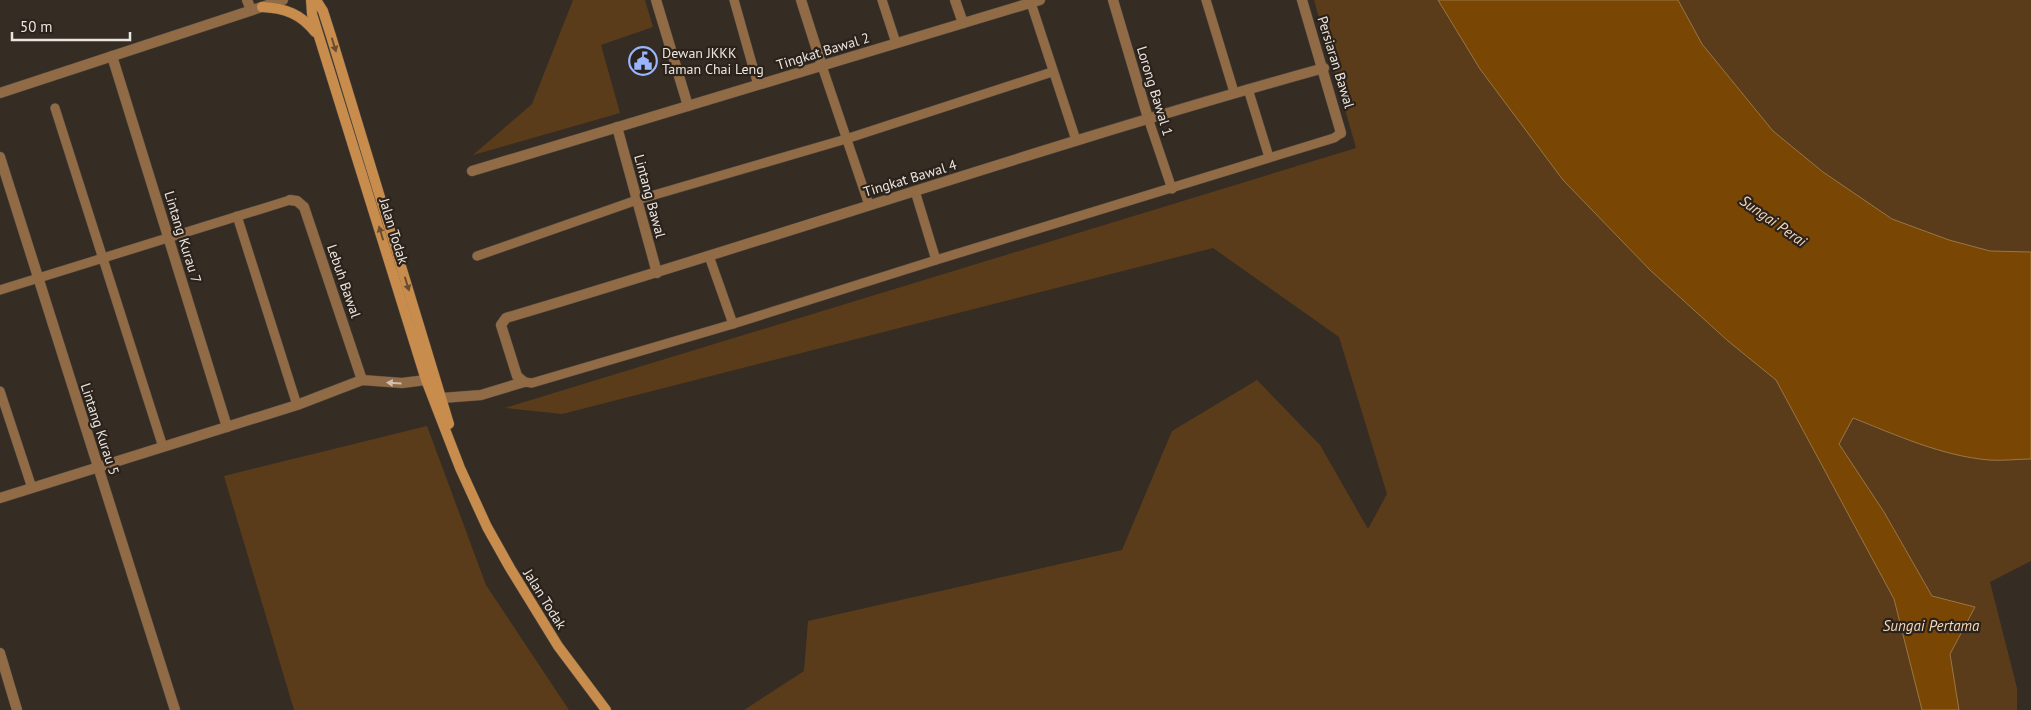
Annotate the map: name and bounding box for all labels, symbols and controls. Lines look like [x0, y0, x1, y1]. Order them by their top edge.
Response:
scale bar [12, 10, 130, 42]
street label: Persiaran Bawal [1313, 14, 1359, 110]
text: 50 m [20, 17, 53, 36]
street label: Tingkat Bawal 2 [774, 28, 872, 74]
one-way arrow [330, 37, 338, 52]
place label: Dewan JKKK Taman Chai Leng [662, 44, 764, 78]
street label: Lorong Bawal 1 [1133, 44, 1177, 138]
public building icon: Dewan JKKK Taman Chai Leng [628, 46, 658, 76]
street label: Lintang Bawal [630, 152, 670, 240]
street label: Tingkat Bawal 4 [861, 155, 959, 201]
street label: Lintang Kurau 7 [160, 189, 206, 285]
water label: Sungai Perai [1736, 191, 1811, 251]
street label: Jalan Todak [375, 195, 413, 266]
one-way arrow [376, 226, 384, 241]
street label: Lebuh Bawal [323, 242, 365, 320]
one-way arrow [404, 276, 412, 291]
one-way arrow [386, 378, 402, 386]
street label: Lintang Kurau 5 [77, 381, 123, 477]
street label: Jalan Todak [519, 565, 571, 633]
water label: Sungai Pertama [1883, 616, 1980, 635]

